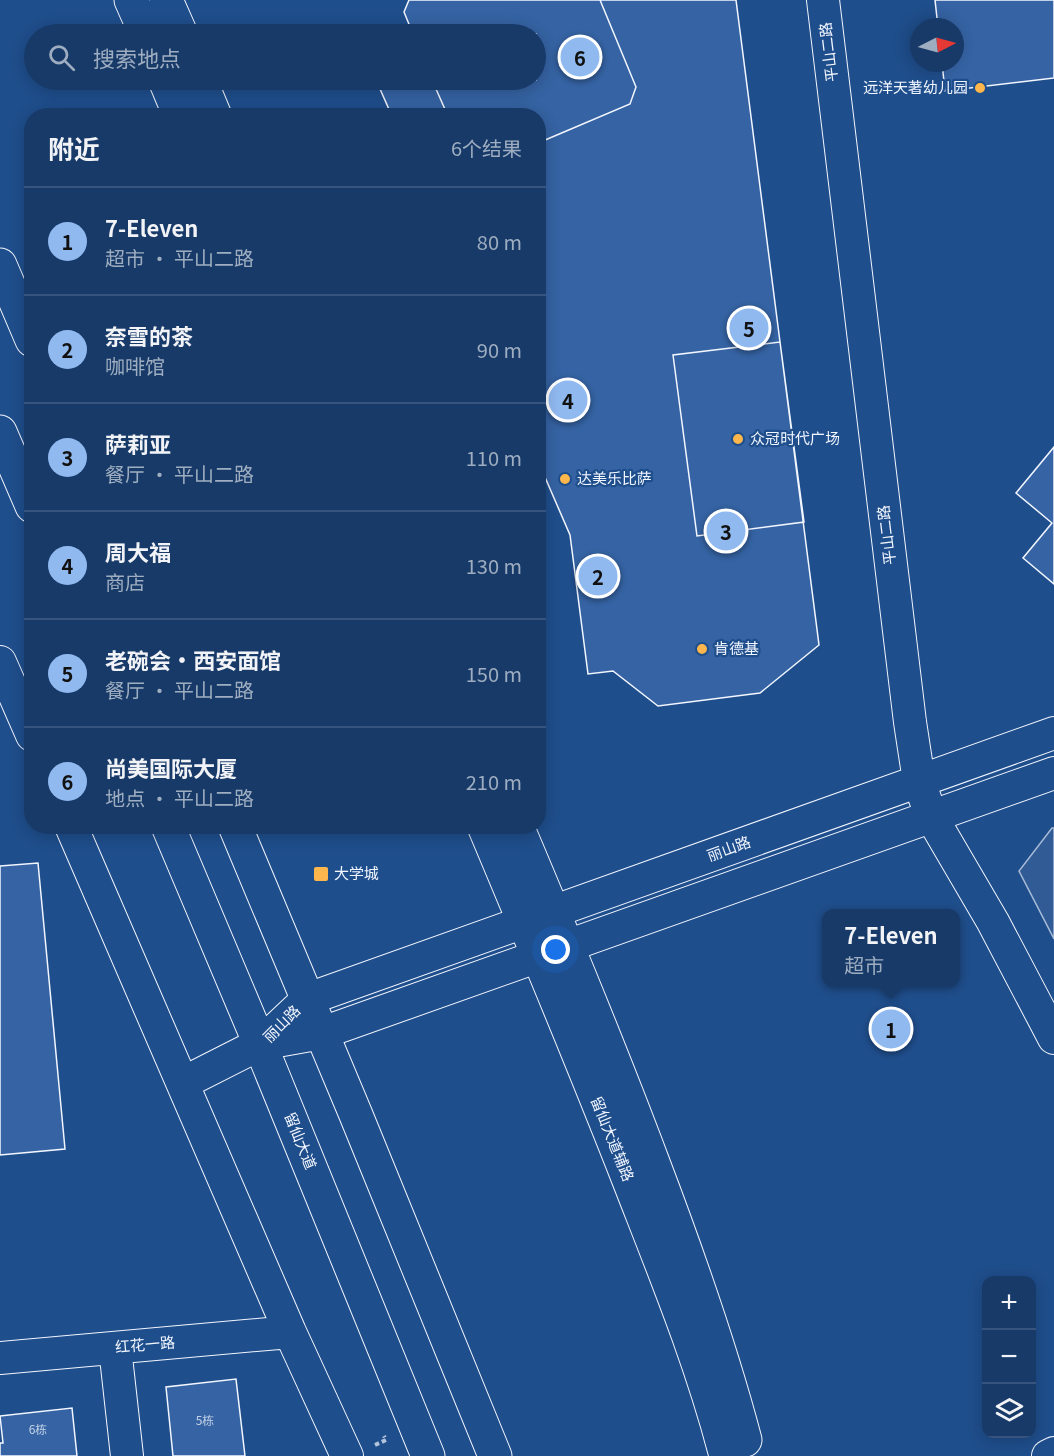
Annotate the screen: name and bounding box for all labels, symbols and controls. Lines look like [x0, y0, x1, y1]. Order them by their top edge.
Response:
north arrow [910, 18, 964, 72]
street label: 平山二路 [813, 21, 842, 83]
search box [24, 24, 546, 90]
pin: 6 [560, 34, 600, 80]
icon: search [45, 41, 78, 74]
text: 搜索地点 [93, 41, 181, 73]
place label: 远洋天著幼儿园 [863, 76, 968, 97]
marker: 远洋天著幼儿园 [973, 81, 987, 95]
text: 附近 [48, 129, 100, 166]
text: 6个结果 [451, 133, 522, 162]
text: 7-Eleven [105, 211, 198, 243]
text: 1 [62, 227, 73, 256]
text: 80 m [477, 227, 522, 256]
text: 超市 · 平山二路 [105, 243, 254, 272]
pin: 5 [730, 306, 768, 350]
text: 奈雪的茶 [105, 319, 193, 351]
text: 2 [62, 335, 73, 364]
text: 90 m [477, 335, 522, 364]
text: 咖啡馆 [105, 351, 165, 380]
pin: 4 [548, 378, 588, 422]
text: 萨莉亚 [105, 427, 171, 459]
place label: 众冠时代广场 [750, 427, 840, 448]
marker: 众冠时代广场 [731, 432, 745, 446]
text: 3 [62, 443, 73, 472]
text: 110 m [466, 443, 522, 472]
text: 餐厅 · 平山二路 [105, 459, 254, 488]
place label: 达美乐比萨 [577, 467, 652, 488]
marker: 达美乐比萨 [558, 472, 572, 486]
street label: 平山二路 [871, 504, 900, 566]
pin: 3 [706, 508, 746, 554]
text: 周大福 [105, 535, 171, 567]
text: 4 [62, 551, 73, 580]
text: 130 m [466, 551, 522, 580]
pin: 2 [578, 554, 618, 598]
text: 商店 [105, 567, 145, 596]
place label: 肯德基 [714, 637, 759, 658]
marker: 肯德基 [695, 642, 709, 656]
text: 老碗会·西安面馆 [105, 643, 281, 675]
text: 5 [62, 659, 73, 688]
text: 150 m [466, 659, 522, 688]
text: 餐厅 · 平山二路 [105, 675, 254, 704]
text: 尚美国际大厦 [105, 751, 237, 783]
text: 6 [62, 767, 73, 796]
text: 210 m [466, 767, 522, 796]
text: 地点 · 平山二路 [105, 783, 254, 812]
street label: 丽山路 [704, 830, 753, 865]
place label: 大学城 [334, 862, 379, 883]
marker: 大学城 [312, 865, 330, 883]
popup [822, 909, 960, 987]
text: 7-Eleven [844, 918, 938, 950]
your location [541, 935, 570, 964]
text: 超市 [844, 950, 884, 979]
street label: 丽山路 [258, 1000, 304, 1046]
pin: 1 [872, 1006, 910, 1052]
street label: 留仙大道辅路 [587, 1093, 640, 1184]
street label: 留仙大道 [280, 1109, 322, 1172]
map controls [982, 1276, 1036, 1438]
button: + [982, 1276, 1036, 1330]
street label: 红花一路 [114, 1330, 176, 1357]
button: − [982, 1330, 1036, 1384]
button: layers [982, 1384, 1036, 1438]
house number: 5栋 [196, 1411, 214, 1428]
house number: 6栋 [29, 1420, 47, 1437]

